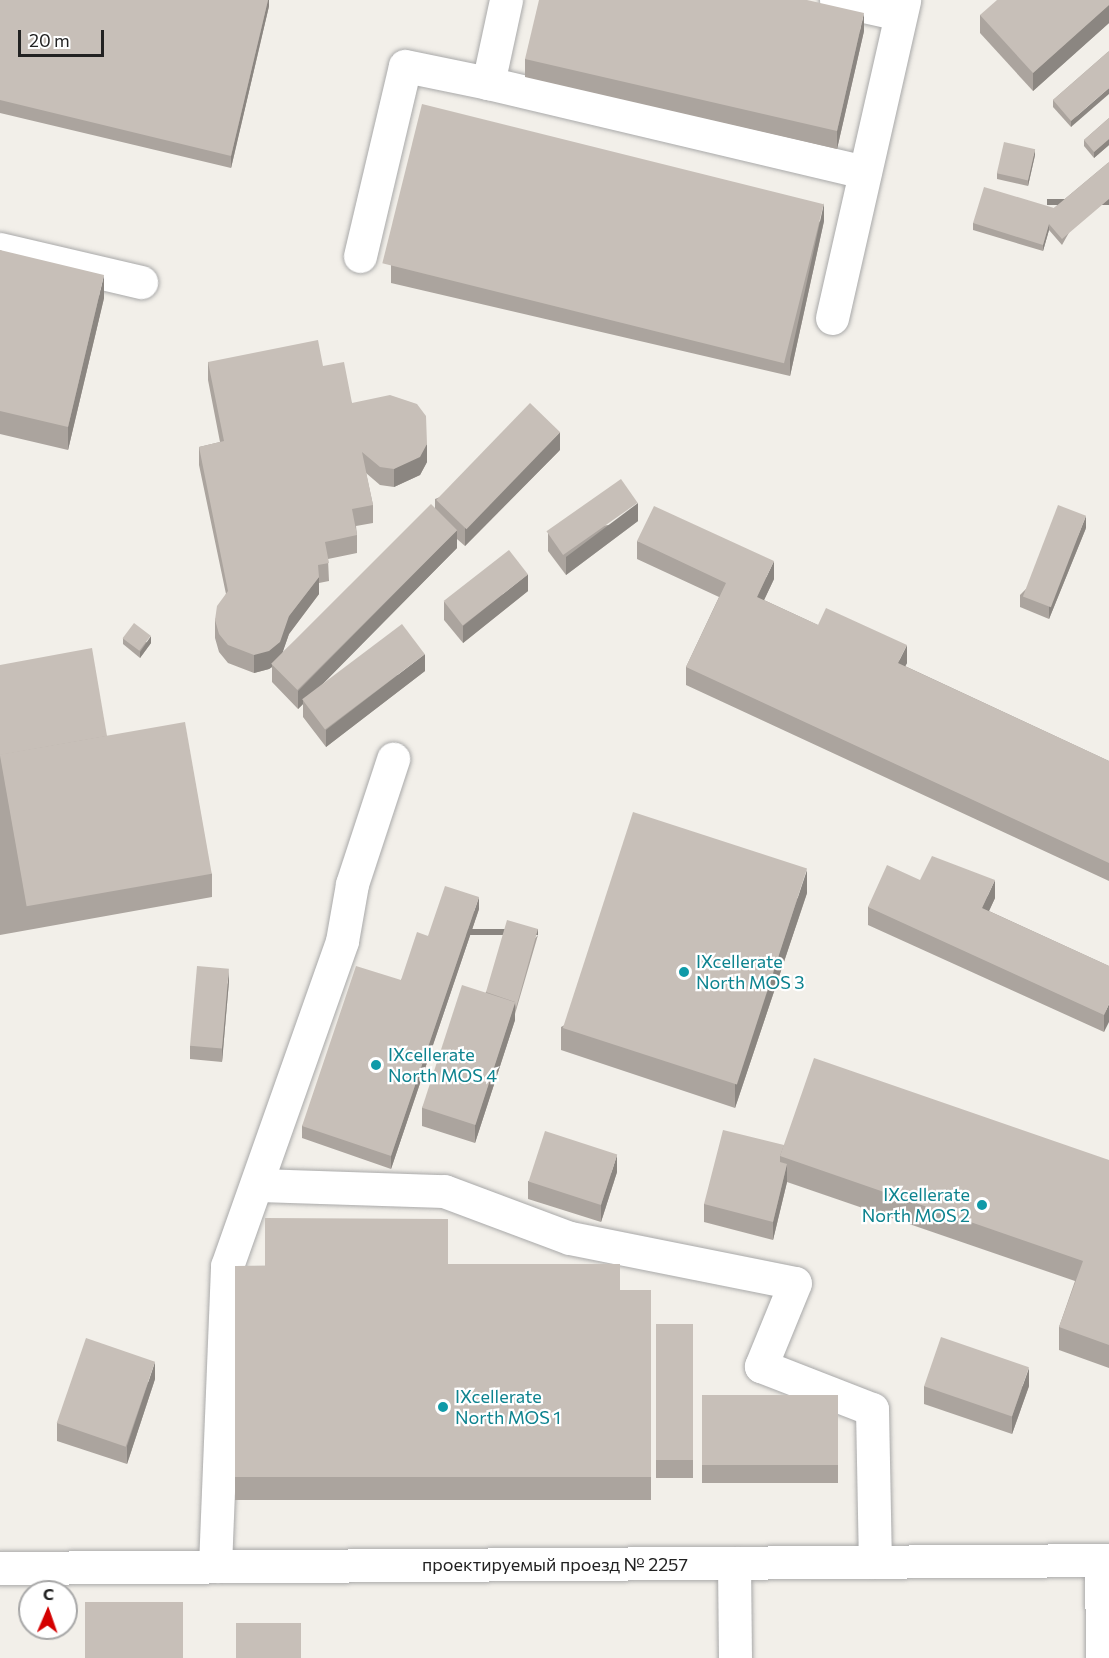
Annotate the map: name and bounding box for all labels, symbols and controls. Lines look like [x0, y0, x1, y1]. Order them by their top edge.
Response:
scale bar [21, 18, 106, 56]
text: 20 m [29, 29, 70, 51]
place label: IXcellerate North MOS 3 [696, 951, 805, 994]
marker: IXcellerate North MOS 3 [677, 965, 691, 979]
place label: IXcellerate North MOS 4 [388, 1044, 497, 1086]
marker: IXcellerate North MOS 4 [369, 1058, 383, 1072]
place label: IXcellerate North MOS 2 [862, 1184, 970, 1226]
marker: IXcellerate North MOS 2 [975, 1198, 989, 1212]
place label: IXcellerate North MOS 1 [455, 1386, 561, 1428]
marker: IXcellerate North MOS 1 [436, 1400, 450, 1414]
street label: проектируемый проезд № 2257 [422, 1553, 688, 1575]
north arrow [18, 1580, 78, 1640]
text: С [43, 1584, 54, 1603]

